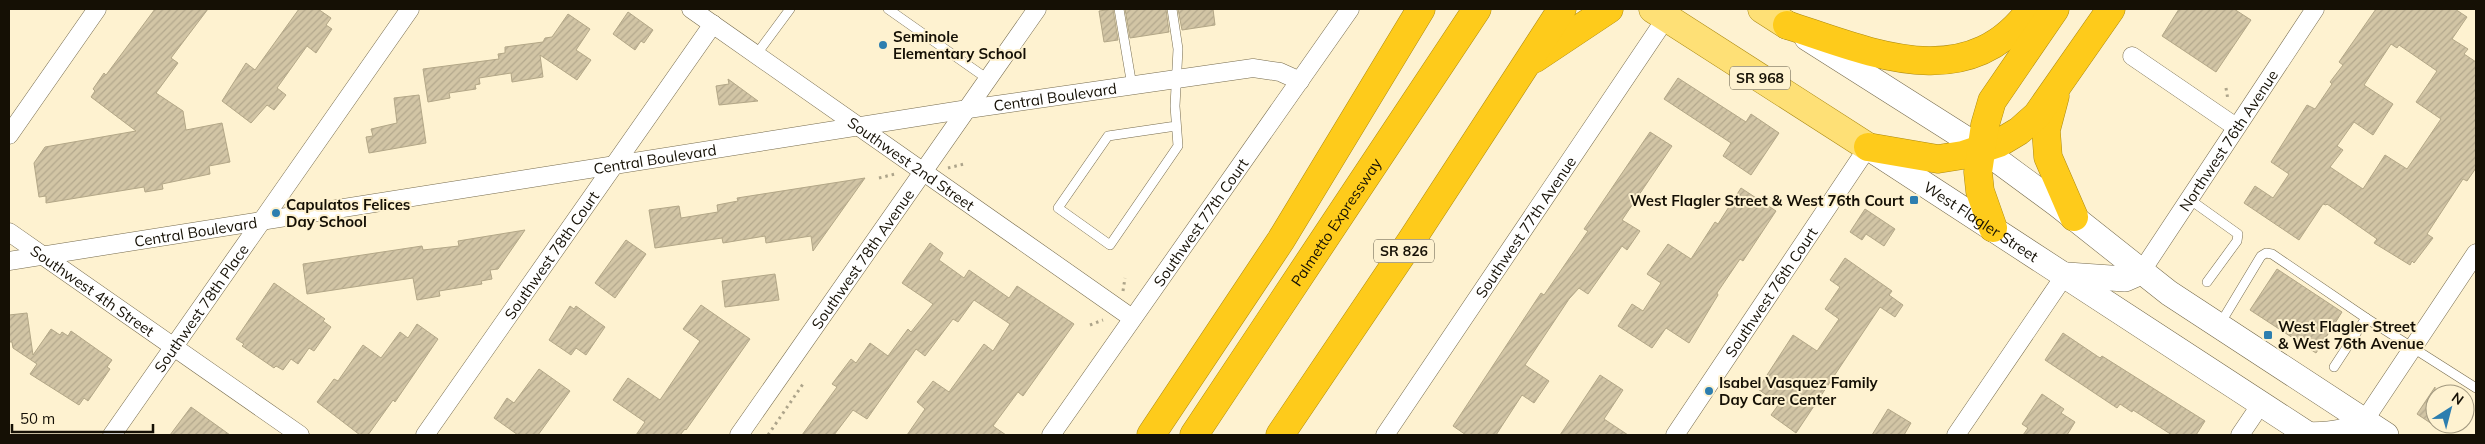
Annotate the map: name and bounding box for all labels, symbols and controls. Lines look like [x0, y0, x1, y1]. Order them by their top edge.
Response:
place label: Seminole Elementary School [893, 27, 1026, 63]
marker: Seminole Elementary School [877, 39, 889, 51]
road number: SR 968 [1730, 66, 1790, 90]
street label: Northwest 76th Avenue [2175, 66, 2282, 215]
street label: Central Boulevard [992, 78, 1118, 115]
street label: Southwest 2nd Street [844, 112, 978, 214]
street label: Central Boulevard [592, 140, 718, 178]
street label: Southwest 77th Avenue [1471, 152, 1580, 301]
street label: Southwest 77th Court [1149, 154, 1252, 290]
street label: Palmetto Expressway [1286, 154, 1385, 290]
street label: West Flagler Street [1920, 177, 2042, 266]
street label: Southwest 78th Avenue [807, 185, 918, 333]
street label: Southwest 78th Court [500, 187, 603, 323]
place label: West Flagler Street & West 76th Court [1630, 191, 1904, 210]
marker: West Flagler Street & West 76th Court [1908, 194, 1920, 206]
place label: Capulatos Felices Day School [286, 195, 410, 231]
marker: Capulatos Felices Day School [270, 207, 282, 219]
street label: Central Boulevard [133, 212, 258, 251]
street label: Southwest 76th Court [1720, 224, 1821, 361]
street label: Southwest 78th Place [149, 240, 252, 376]
road number: SR 826 [1374, 240, 1434, 262]
street label: Southwest 4th Street [27, 241, 158, 340]
place label: West Flagler Street & West 76th Avenue [2278, 317, 2424, 353]
marker: West Flagler Street & West 76th Avenue [2262, 329, 2274, 341]
place label: Isabel Vasquez Family Day Care Center [1719, 373, 1879, 409]
north arrow [2425, 384, 2475, 434]
marker: Isabel Vasquez Family Day Care Center [1703, 385, 1715, 397]
text: N [2448, 388, 2467, 409]
scale bar [12, 402, 154, 434]
text: 50 m [20, 409, 55, 428]

